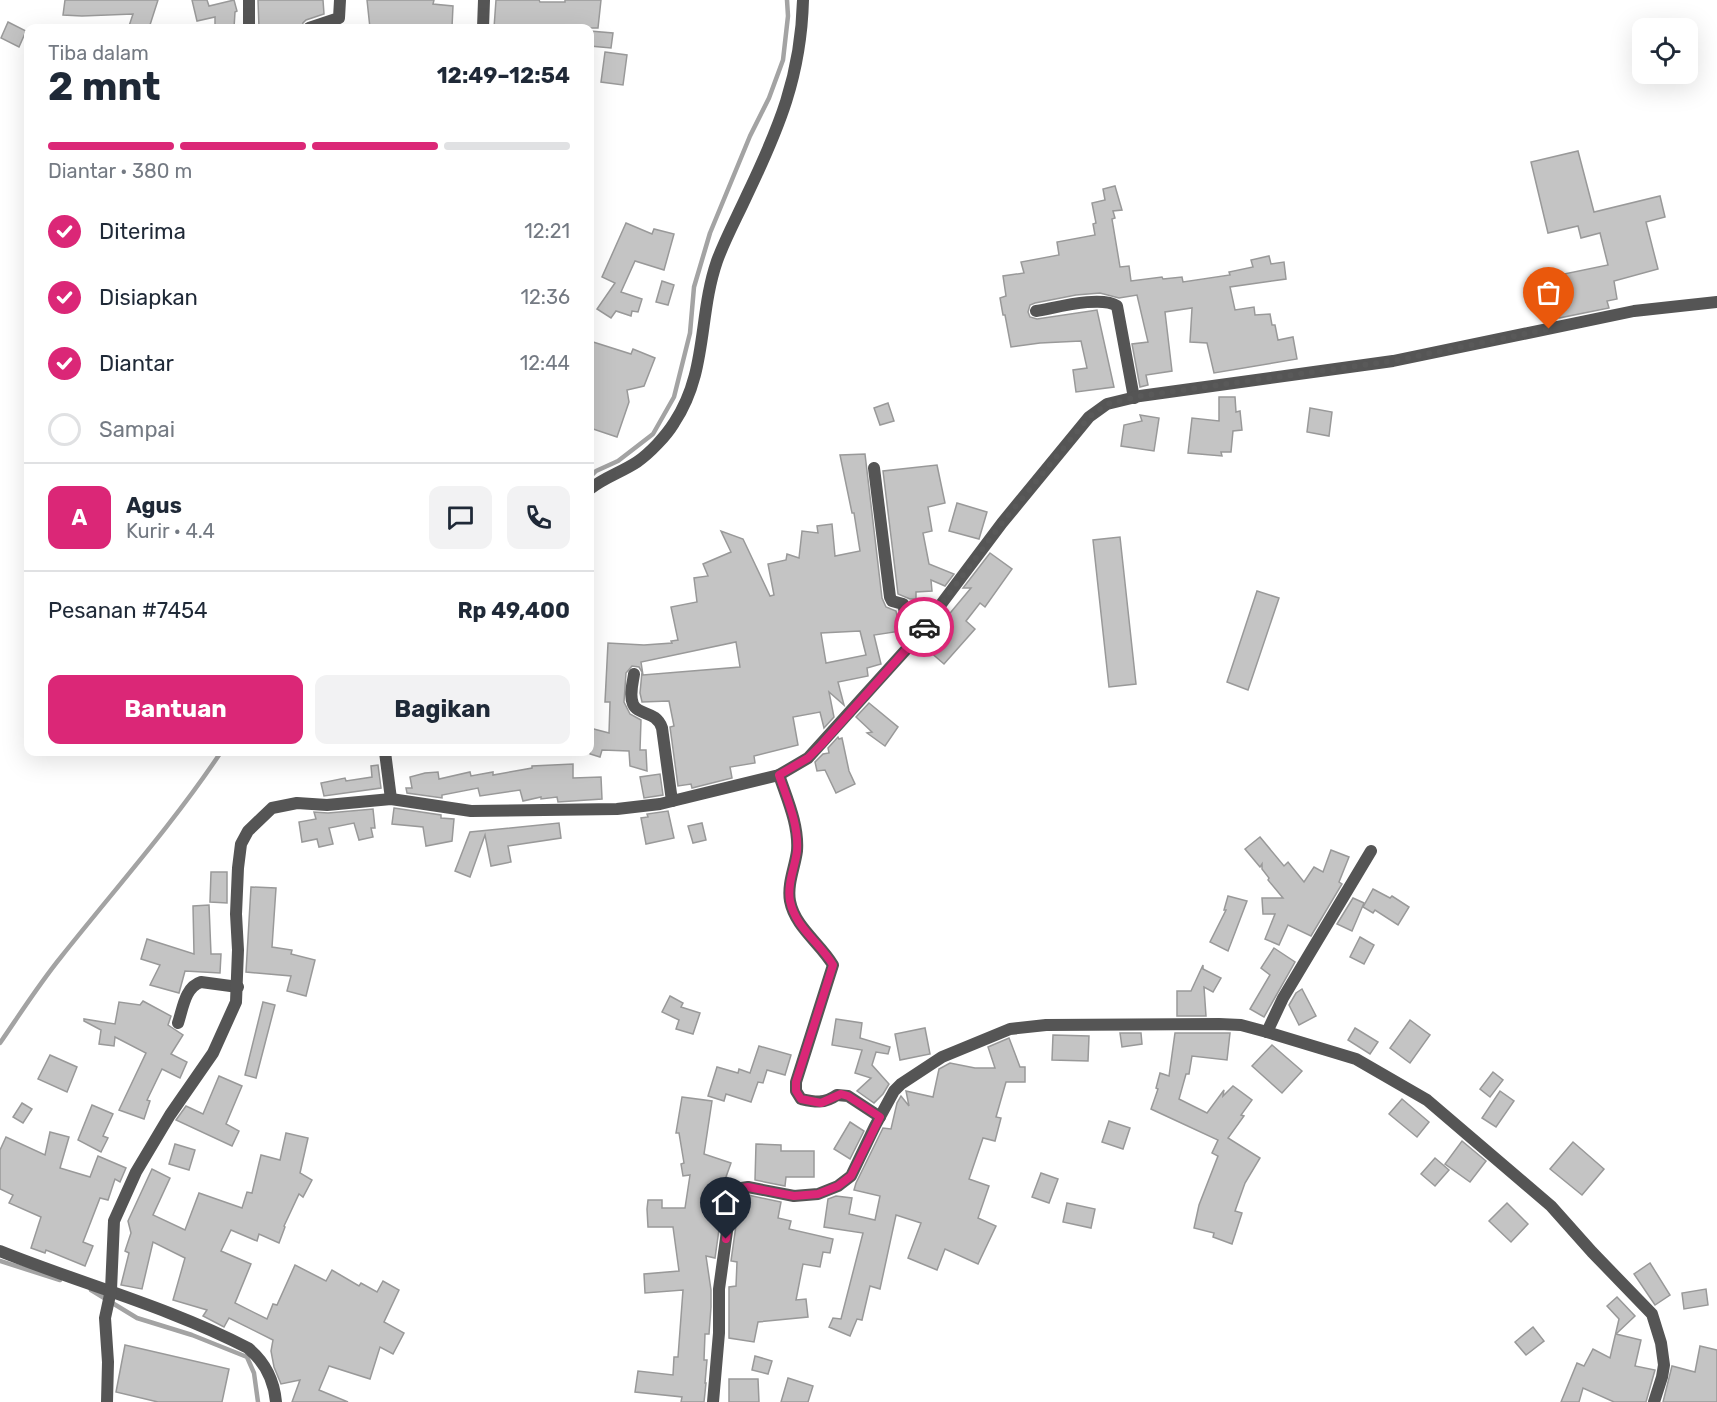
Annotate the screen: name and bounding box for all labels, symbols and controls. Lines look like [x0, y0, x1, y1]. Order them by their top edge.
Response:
map controls [1632, 18, 1698, 84]
button: locate [1632, 18, 1698, 84]
text: Tiba dalam [48, 41, 149, 65]
text: 12:49–12:54 [437, 62, 570, 89]
text: 2 mnt [48, 64, 160, 110]
text: Diantar · 380 m [48, 159, 192, 183]
icon: check [48, 215, 81, 248]
text: Diterima [99, 218, 186, 245]
text: 12:21 [524, 219, 570, 243]
pin [1523, 267, 1574, 329]
icon: bag [1532, 276, 1565, 309]
icon: check [48, 281, 81, 314]
text: Disiapkan [99, 284, 198, 311]
text: 12:36 [521, 285, 570, 309]
icon: check [48, 347, 81, 380]
text: Diantar [99, 350, 174, 377]
text: 12:44 [520, 351, 570, 375]
text: Sampai [99, 416, 175, 443]
button: chat [429, 486, 492, 549]
button: phone [507, 486, 570, 549]
text: Agus [126, 492, 182, 519]
text: A [72, 504, 87, 531]
text: Kurir · 4.4 [126, 519, 215, 543]
text: Pesanan #7454 [48, 597, 208, 624]
text: Rp 49,400 [457, 597, 570, 624]
courier [894, 597, 954, 657]
icon: car [908, 611, 941, 644]
button: Bantuan [48, 675, 303, 744]
button: Bagikan [315, 675, 570, 744]
pin [700, 1177, 751, 1239]
icon: home [709, 1186, 742, 1219]

